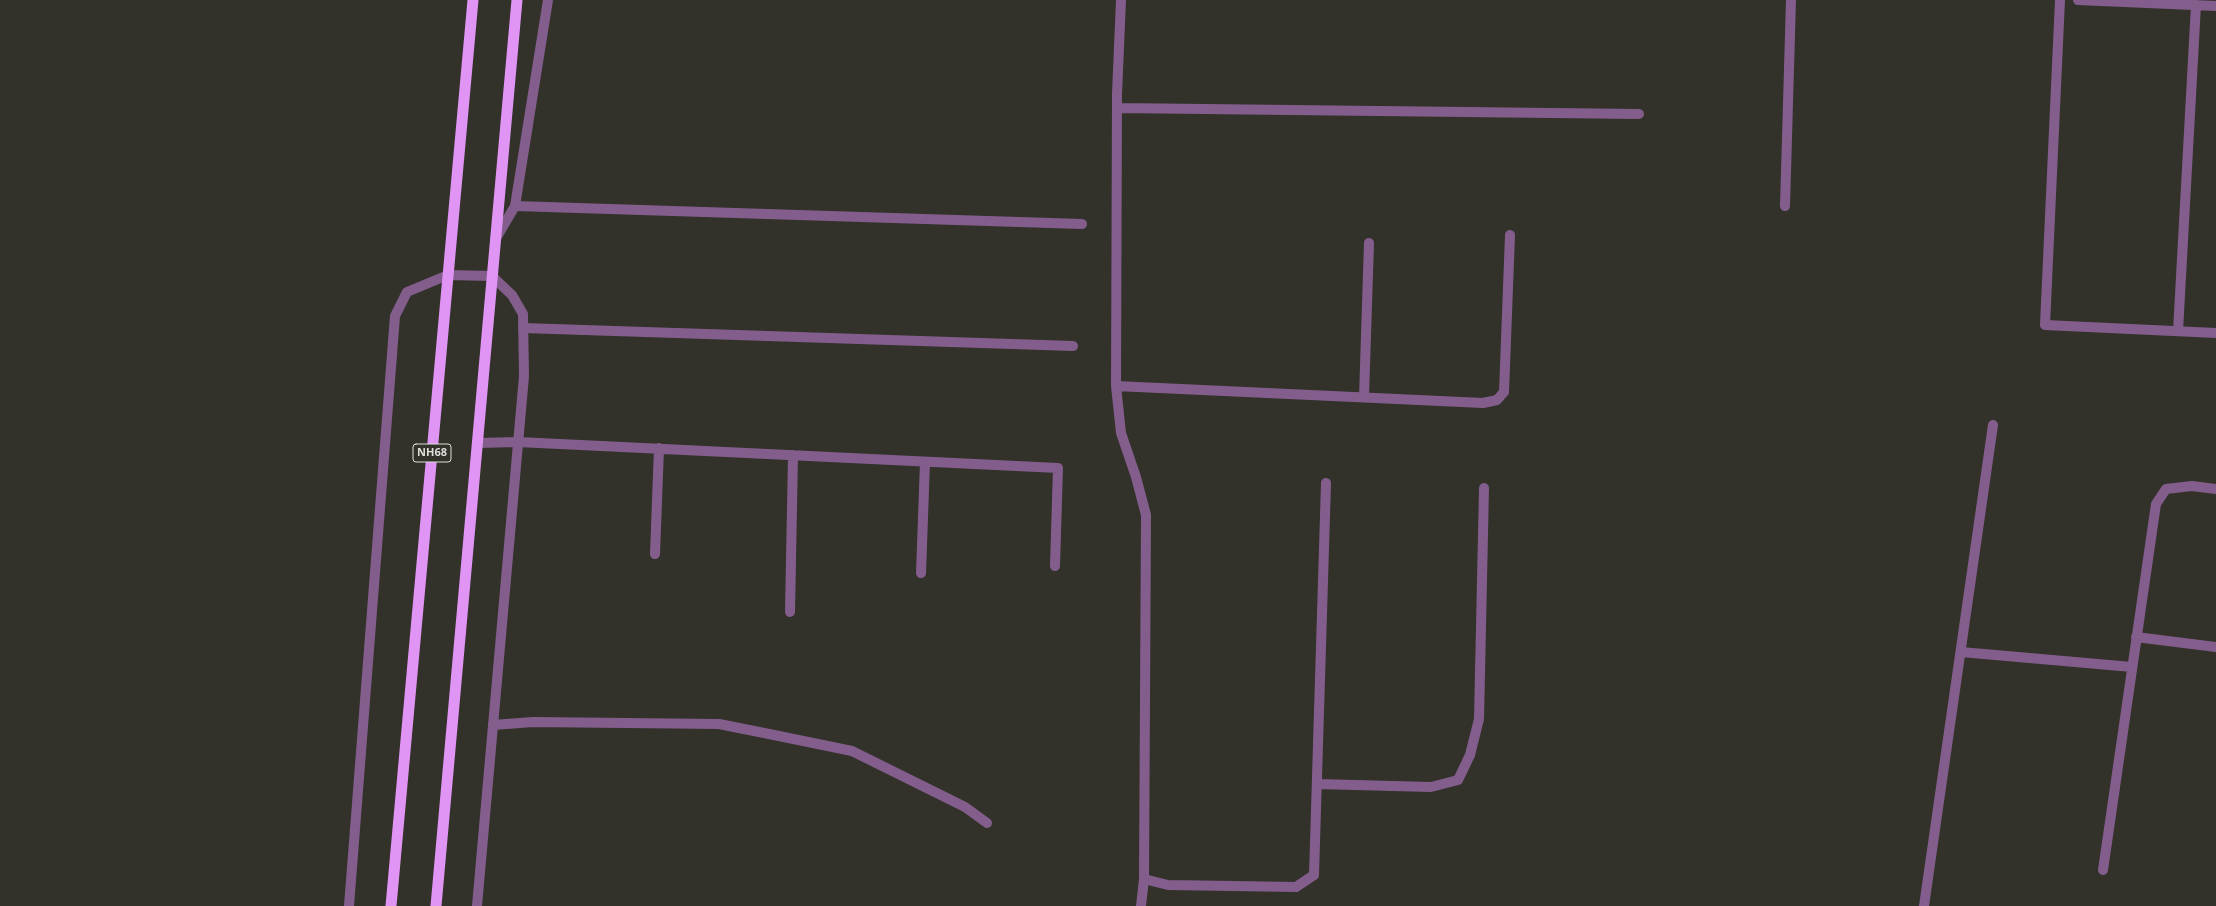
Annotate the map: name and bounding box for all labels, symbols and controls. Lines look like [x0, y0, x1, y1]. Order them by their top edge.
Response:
road number: NH68 [413, 444, 451, 462]

